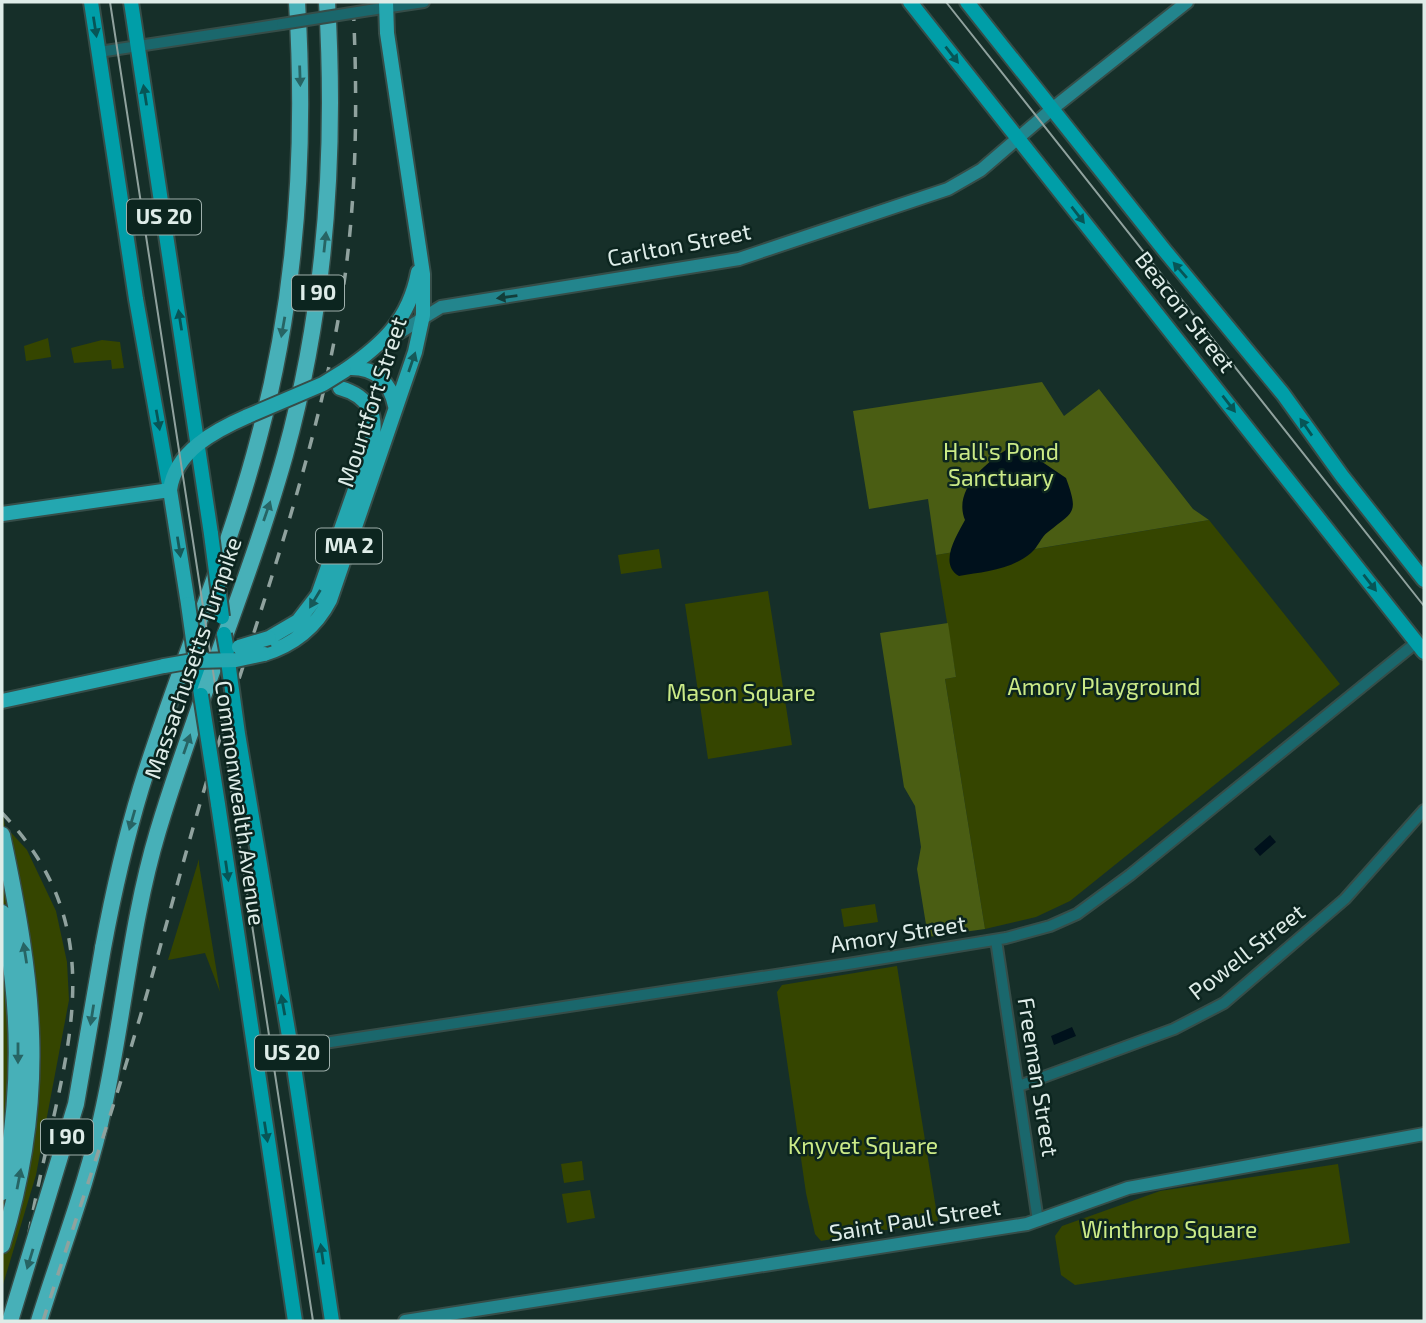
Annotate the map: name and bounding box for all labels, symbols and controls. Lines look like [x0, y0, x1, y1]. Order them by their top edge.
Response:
one-way arrow [90, 16, 101, 38]
one-way arrow [945, 46, 960, 64]
one-way arrow [295, 65, 306, 87]
one-way arrow [139, 84, 150, 106]
road number: US 20 [127, 200, 201, 234]
one-way arrow [1071, 205, 1086, 223]
street label: Carlton Street [605, 216, 753, 272]
one-way arrow [320, 230, 331, 252]
street label: Beacon Street [1130, 245, 1242, 378]
one-way arrow [1172, 261, 1188, 279]
road number: I 90 [292, 276, 344, 310]
one-way arrow [496, 291, 518, 302]
one-way arrow [174, 309, 185, 331]
street label: Mountfort Street [330, 313, 412, 490]
one-way arrow [277, 316, 288, 338]
one-way arrow [407, 352, 418, 373]
one-way arrow [1221, 396, 1236, 413]
one-way arrow [153, 409, 164, 431]
one-way arrow [1299, 418, 1313, 436]
park label: Hall's Pond Sanctuary [943, 437, 1059, 491]
one-way arrow [263, 501, 273, 522]
road number: MA 2 [316, 528, 382, 564]
street label: Massachusetts Turnpike [137, 533, 247, 782]
one-way arrow [174, 536, 185, 558]
one-way arrow [1362, 574, 1377, 592]
one-way arrow [308, 590, 321, 609]
park label: Amory Playground [1007, 672, 1201, 700]
park label: Mason Square [666, 678, 816, 706]
street label: Commonwealth Avenue [210, 679, 272, 927]
one-way arrow [182, 734, 193, 755]
one-way arrow [126, 810, 136, 831]
one-way arrow [222, 860, 233, 882]
street label: Powell Street [1183, 897, 1310, 1005]
street label: Amory Street [828, 908, 968, 958]
one-way arrow [20, 942, 31, 964]
one-way arrow [277, 994, 288, 1016]
street label: Freeman Street [1013, 995, 1065, 1159]
one-way arrow [86, 1004, 97, 1026]
road number: US 20 [255, 1036, 329, 1070]
one-way arrow [12, 1042, 24, 1064]
road number: I 90 [41, 1120, 93, 1154]
one-way arrow [260, 1121, 271, 1143]
park label: Knyvet Square [788, 1131, 938, 1159]
one-way arrow [14, 1168, 25, 1190]
street label: Saint Paul Street [827, 1192, 1003, 1246]
park label: Winthrop Square [1081, 1215, 1257, 1243]
one-way arrow [316, 1243, 327, 1265]
one-way arrow [24, 1249, 35, 1270]

